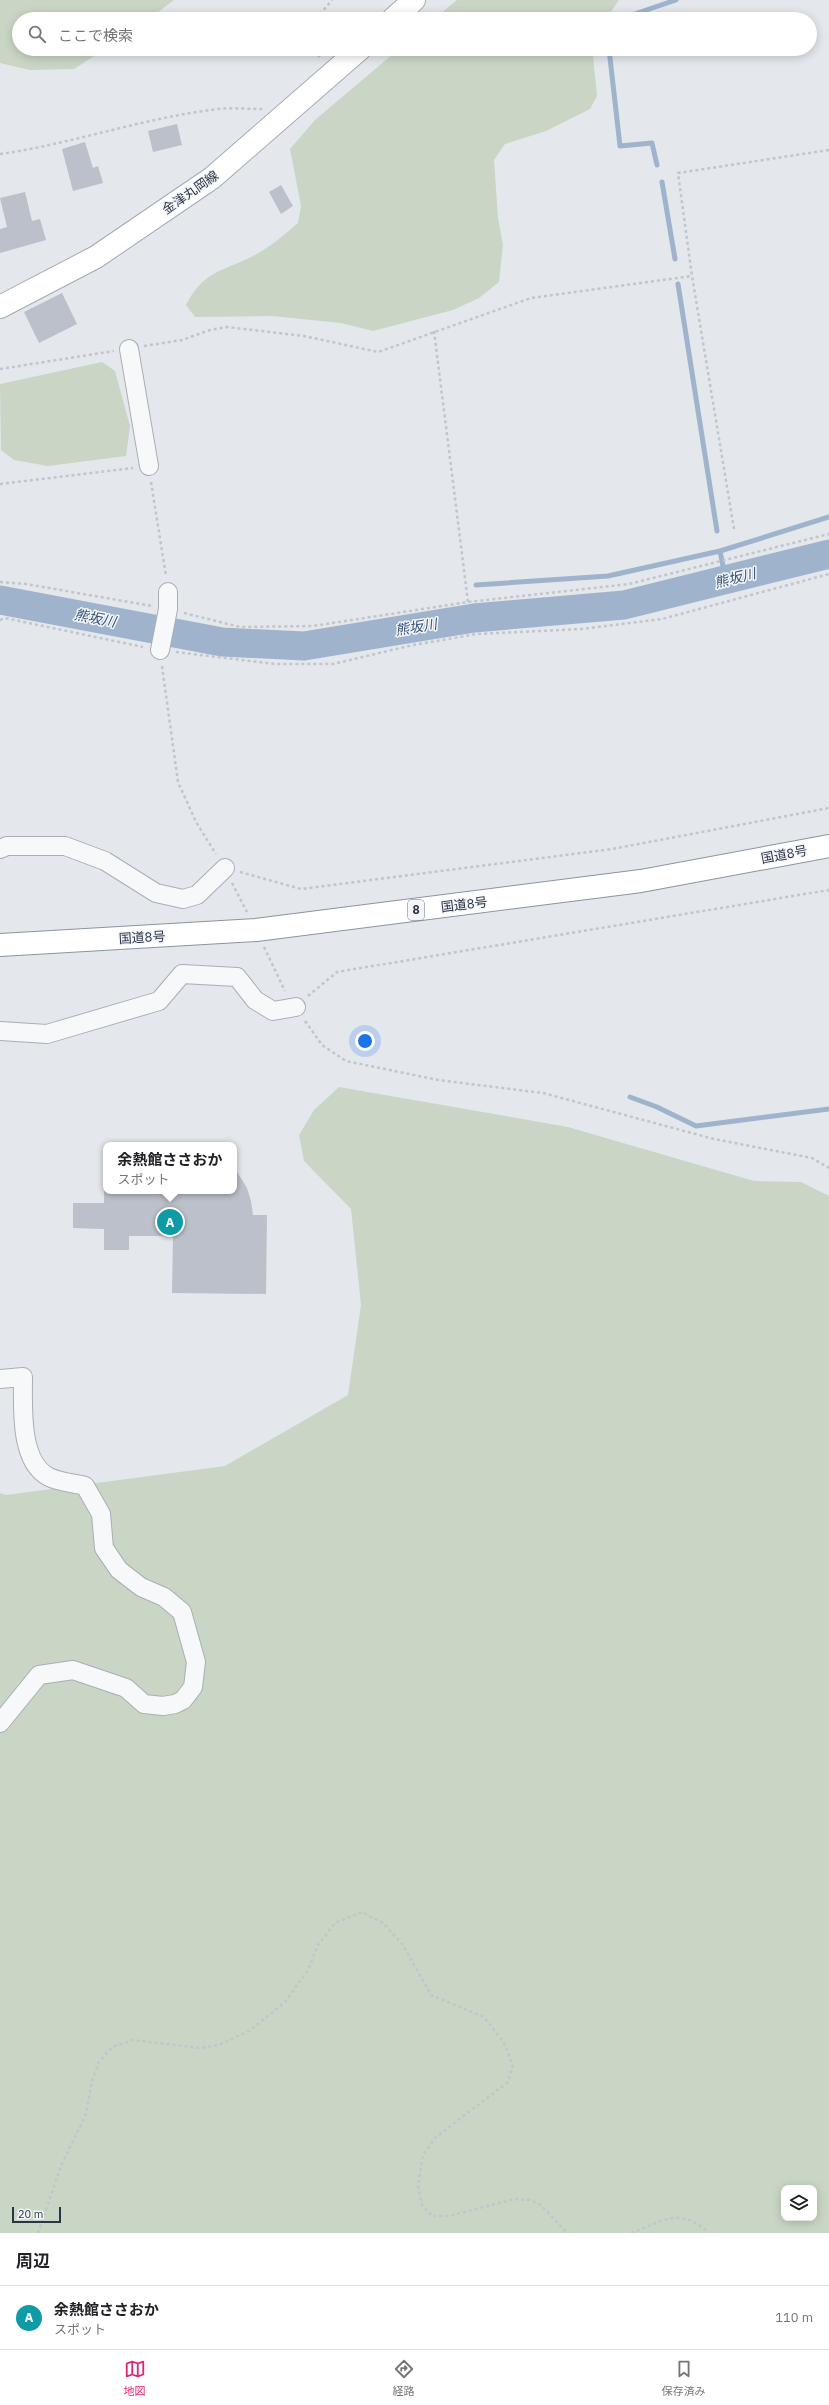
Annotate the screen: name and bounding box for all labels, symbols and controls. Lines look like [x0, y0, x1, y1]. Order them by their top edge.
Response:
search box [12, 12, 817, 56]
icon: search [26, 23, 48, 45]
text: ここで検索 [58, 26, 133, 45]
street label: 金津丸岡線 [159, 167, 222, 218]
water label: 熊坂川 [712, 564, 759, 592]
water label: 熊坂川 [73, 605, 119, 631]
water label: 熊坂川 [394, 615, 440, 639]
street label: 国道8号 [759, 842, 809, 867]
street label: 国道8号 [440, 893, 488, 916]
road number: 8 [408, 900, 424, 920]
street label: 国道8号 [118, 928, 166, 947]
your location [355, 1031, 375, 1051]
popup [103, 1142, 237, 1194]
text: 余熱館ささおか [117, 1150, 223, 1169]
text: スポット [117, 1171, 170, 1188]
pin: A [157, 1207, 183, 1237]
map controls [781, 2185, 817, 2221]
button: layers [781, 2185, 817, 2221]
scale bar [12, 2205, 61, 2224]
text: 20 m [18, 2207, 43, 2221]
text: 周辺 [16, 2250, 50, 2272]
text: 余熱館ささおか [54, 2300, 159, 2319]
text: A [25, 2309, 33, 2326]
text: 110 m [775, 2309, 813, 2326]
text: スポット [54, 2321, 106, 2338]
tab: 地図 [124, 2358, 146, 2398]
tab: 経路 [393, 2358, 415, 2398]
tab: 保存済み [662, 2358, 706, 2398]

